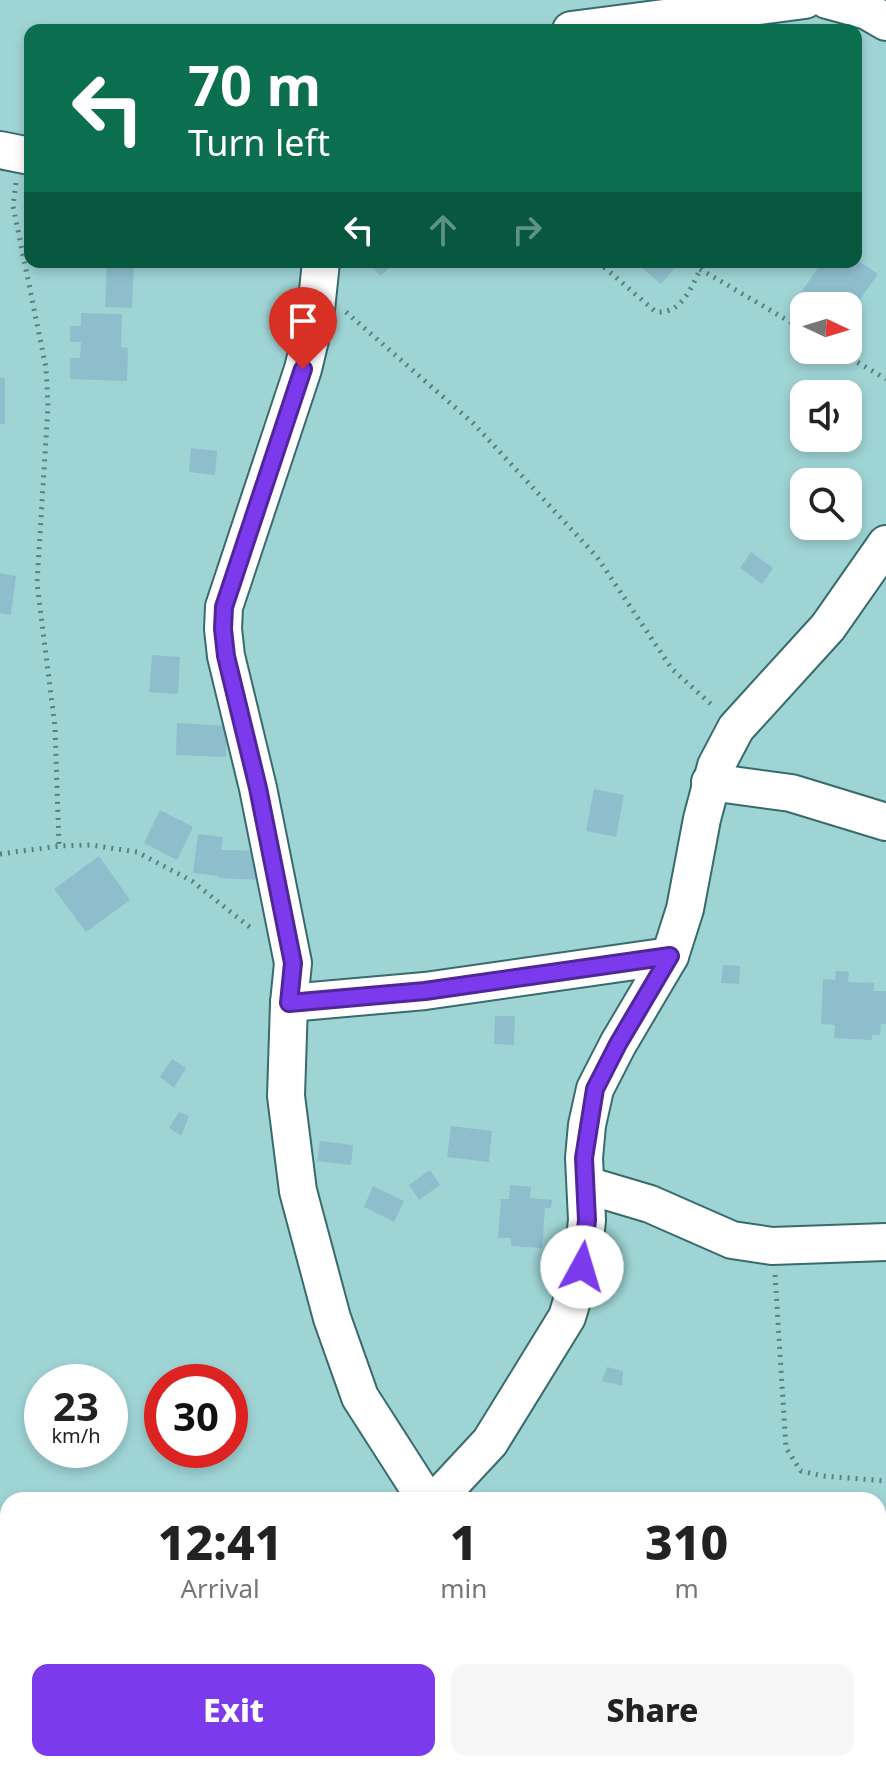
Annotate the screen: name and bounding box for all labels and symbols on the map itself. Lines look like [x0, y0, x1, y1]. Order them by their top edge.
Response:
pin [269, 287, 337, 369]
north arrow [790, 292, 862, 364]
position arrow [540, 1225, 624, 1309]
speed limit sign: 30 [144, 1364, 248, 1468]

